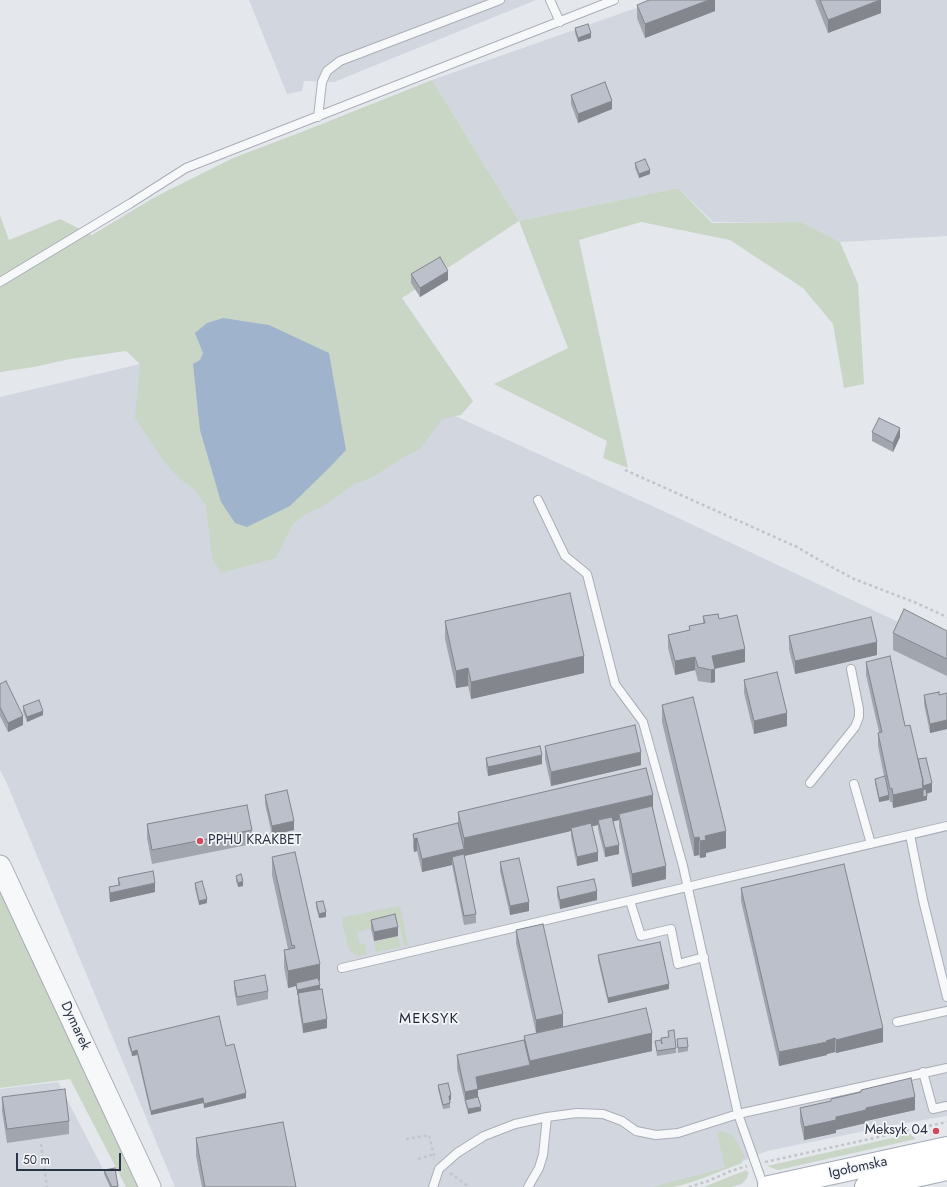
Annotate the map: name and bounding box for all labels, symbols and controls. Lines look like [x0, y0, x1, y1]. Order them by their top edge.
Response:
place label: PPHU KRAKBET [208, 833, 301, 849]
marker: PPHU KRAKBET [195, 836, 205, 846]
street label: Dymarek [57, 999, 93, 1053]
district label: MEKSYK [399, 1010, 459, 1028]
place label: Meksyk 04 [865, 1123, 928, 1139]
marker: Meksyk 04 [931, 1126, 941, 1136]
scale bar [18, 1145, 123, 1171]
text: 50 m [23, 1151, 50, 1169]
street label: Igołomska [827, 1154, 889, 1182]

